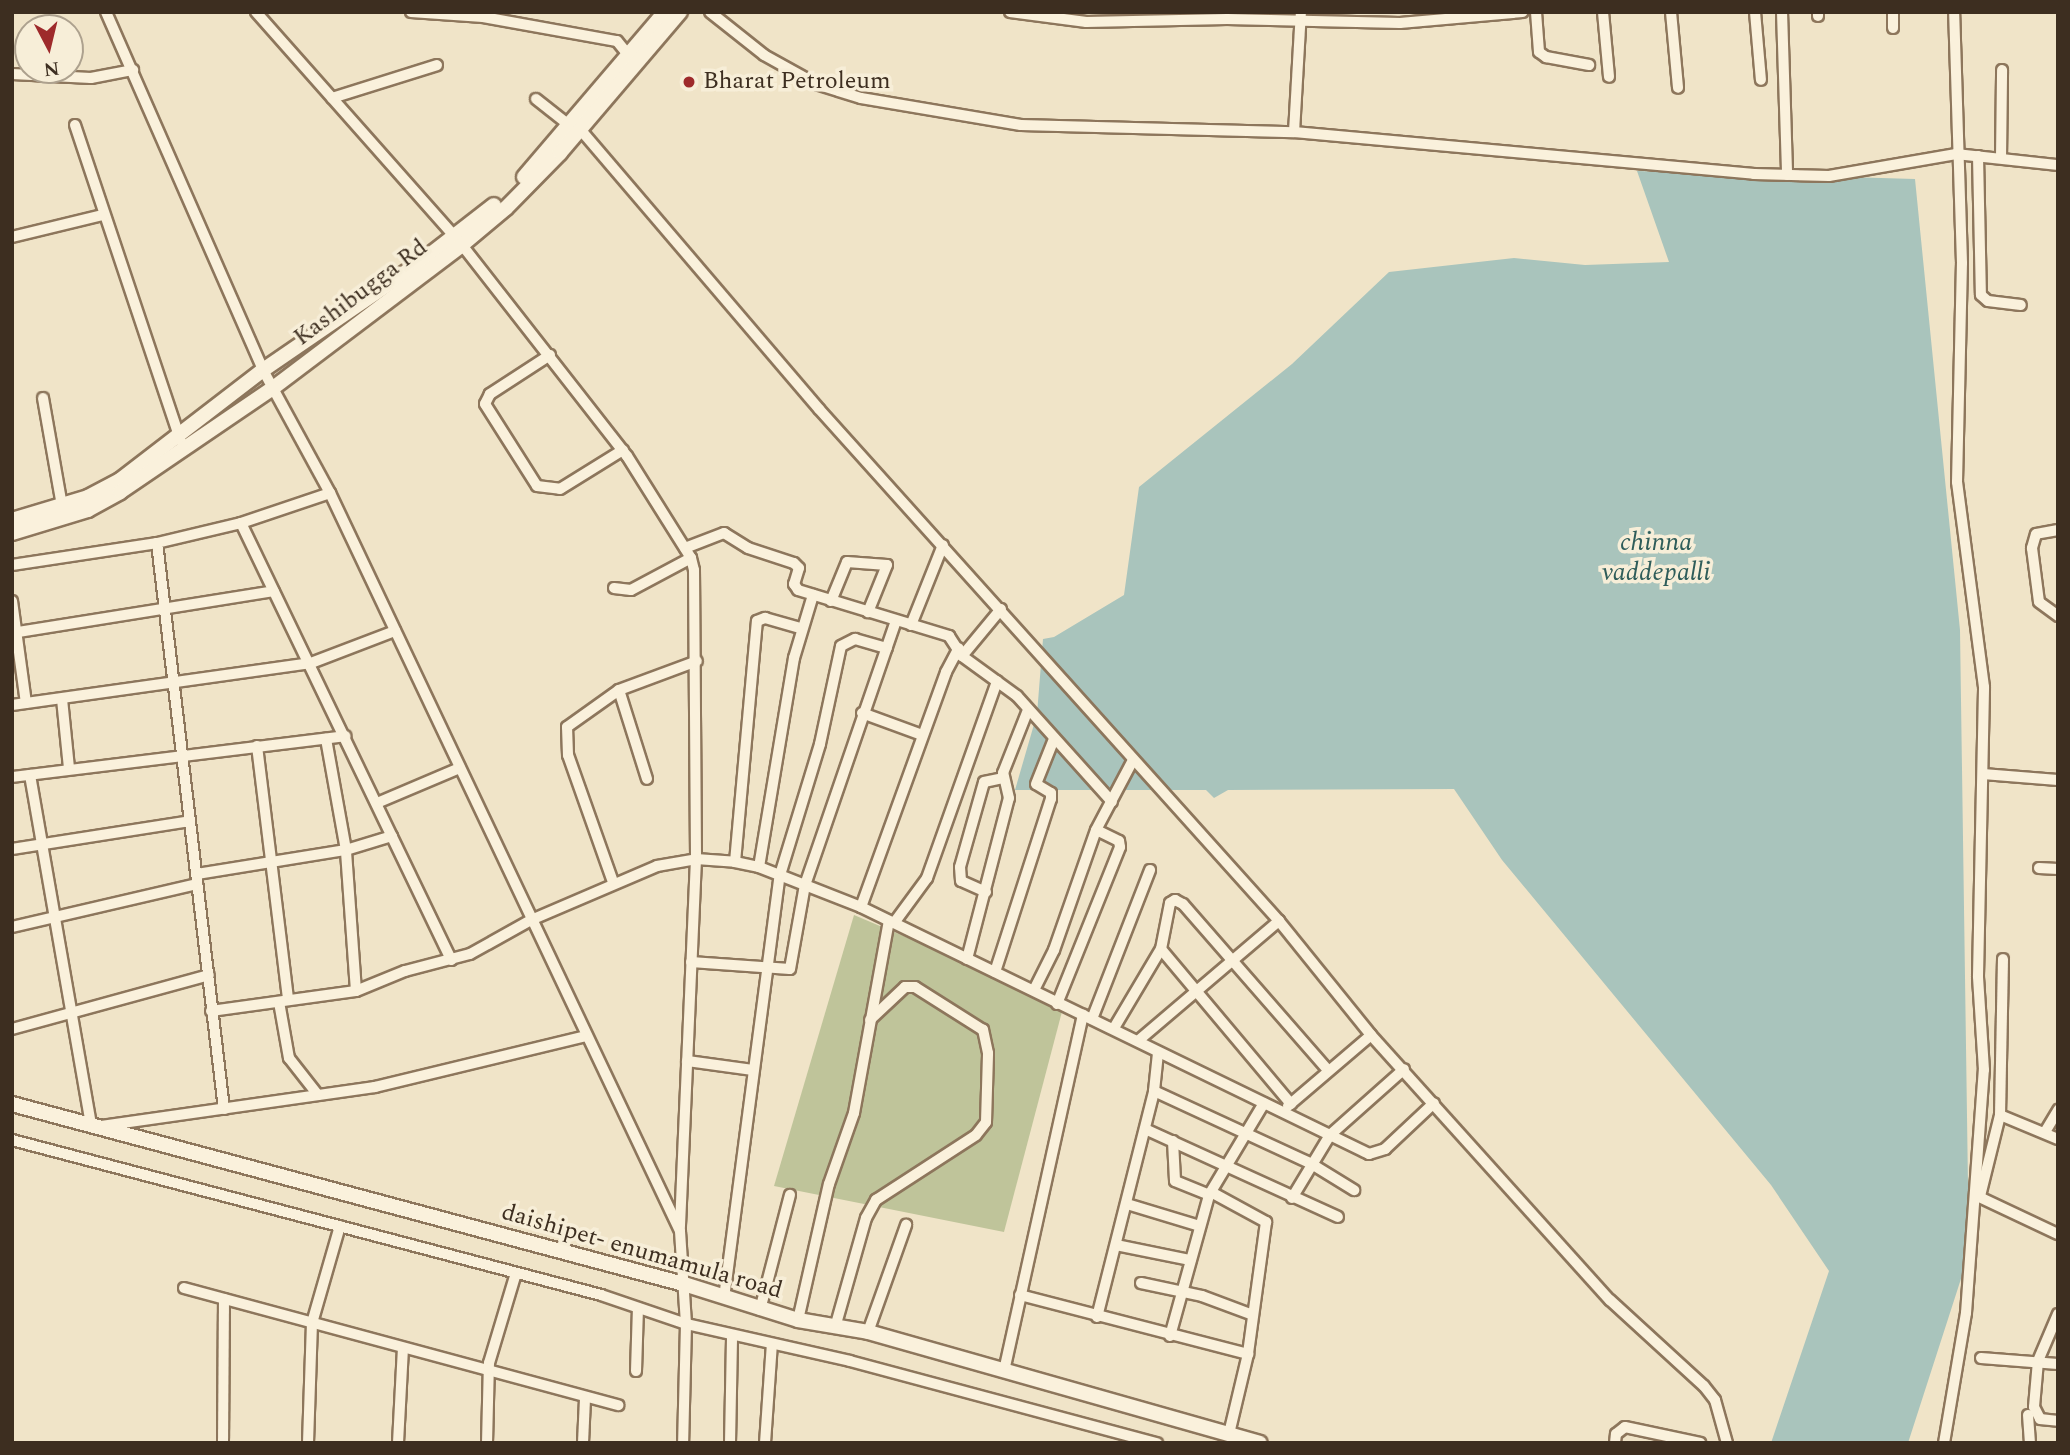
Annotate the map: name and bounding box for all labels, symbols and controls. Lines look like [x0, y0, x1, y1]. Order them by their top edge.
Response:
north arrow [14, 14, 84, 84]
text: N [42, 53, 61, 84]
place label: Bharat Petroleum [703, 68, 891, 96]
marker: Bharat Petroleum [681, 74, 697, 90]
street label: Kashibugga Rd [289, 233, 433, 353]
water label: chinna vaddepalli [1601, 527, 1711, 588]
street label: daishipet- enumamula road [498, 1198, 786, 1306]

